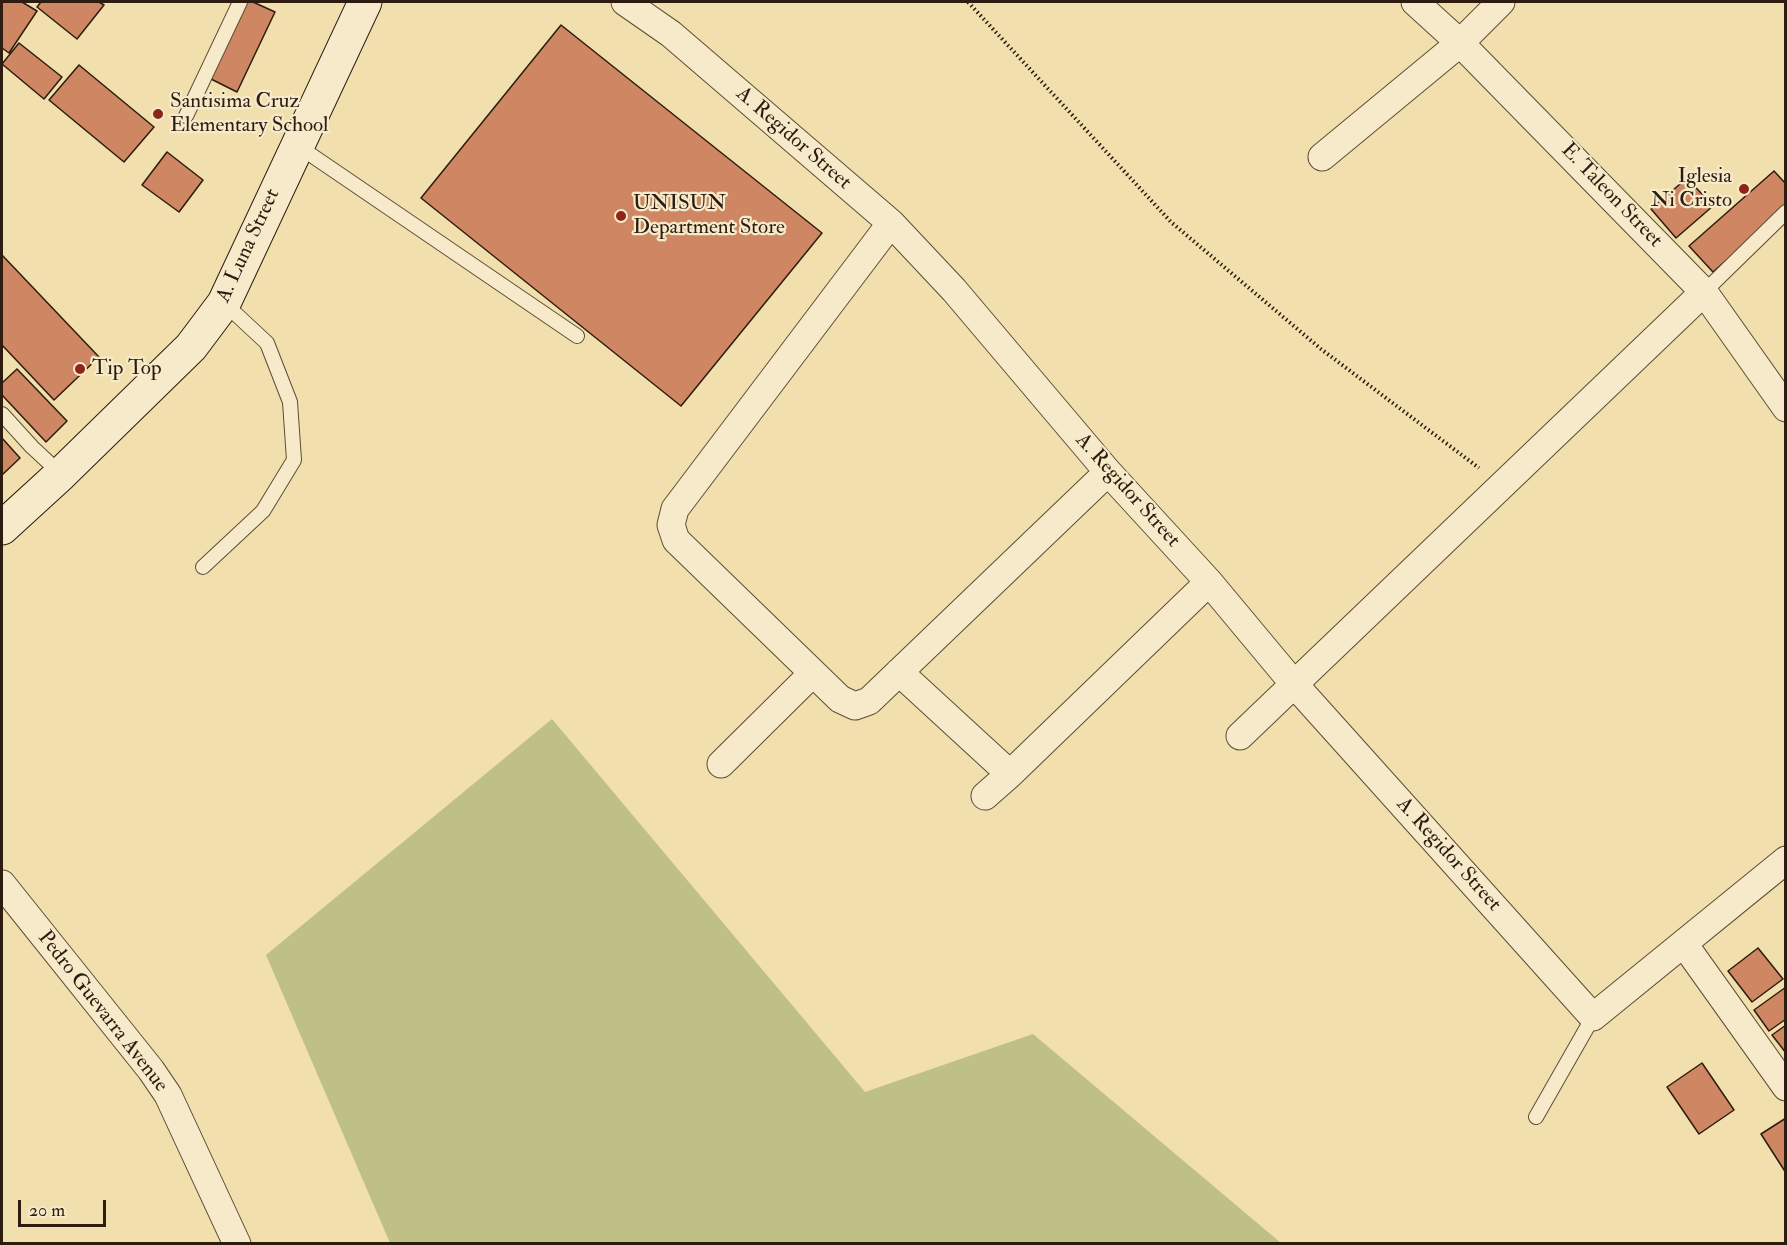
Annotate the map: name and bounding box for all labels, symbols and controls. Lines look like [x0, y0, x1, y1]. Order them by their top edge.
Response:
street label: A. Regidor Street [730, 82, 856, 196]
place label: Santisima Cruz Elementary School [170, 89, 328, 139]
marker: Santisima Cruz Elementary School [151, 107, 165, 121]
street label: E. Taleon Street [1555, 138, 1667, 254]
place label: Iglesia Ni Cristo [1651, 164, 1732, 214]
marker: Iglesia Ni Cristo [1737, 182, 1751, 196]
street label: A. Luna Street [212, 185, 286, 307]
place label: UNISUN Department Store [633, 191, 785, 241]
marker: UNISUN Department Store [614, 209, 628, 223]
place label: Tip Top [92, 356, 161, 382]
marker: Tip Top [73, 362, 87, 376]
street label: A. Regidor Street [1069, 429, 1185, 553]
street label: A. Regidor Street [1390, 793, 1506, 917]
street label: Pedro Guevarra Avenue [31, 926, 173, 1098]
scale bar [21, 1188, 110, 1226]
text: 20 m [29, 1199, 65, 1222]

